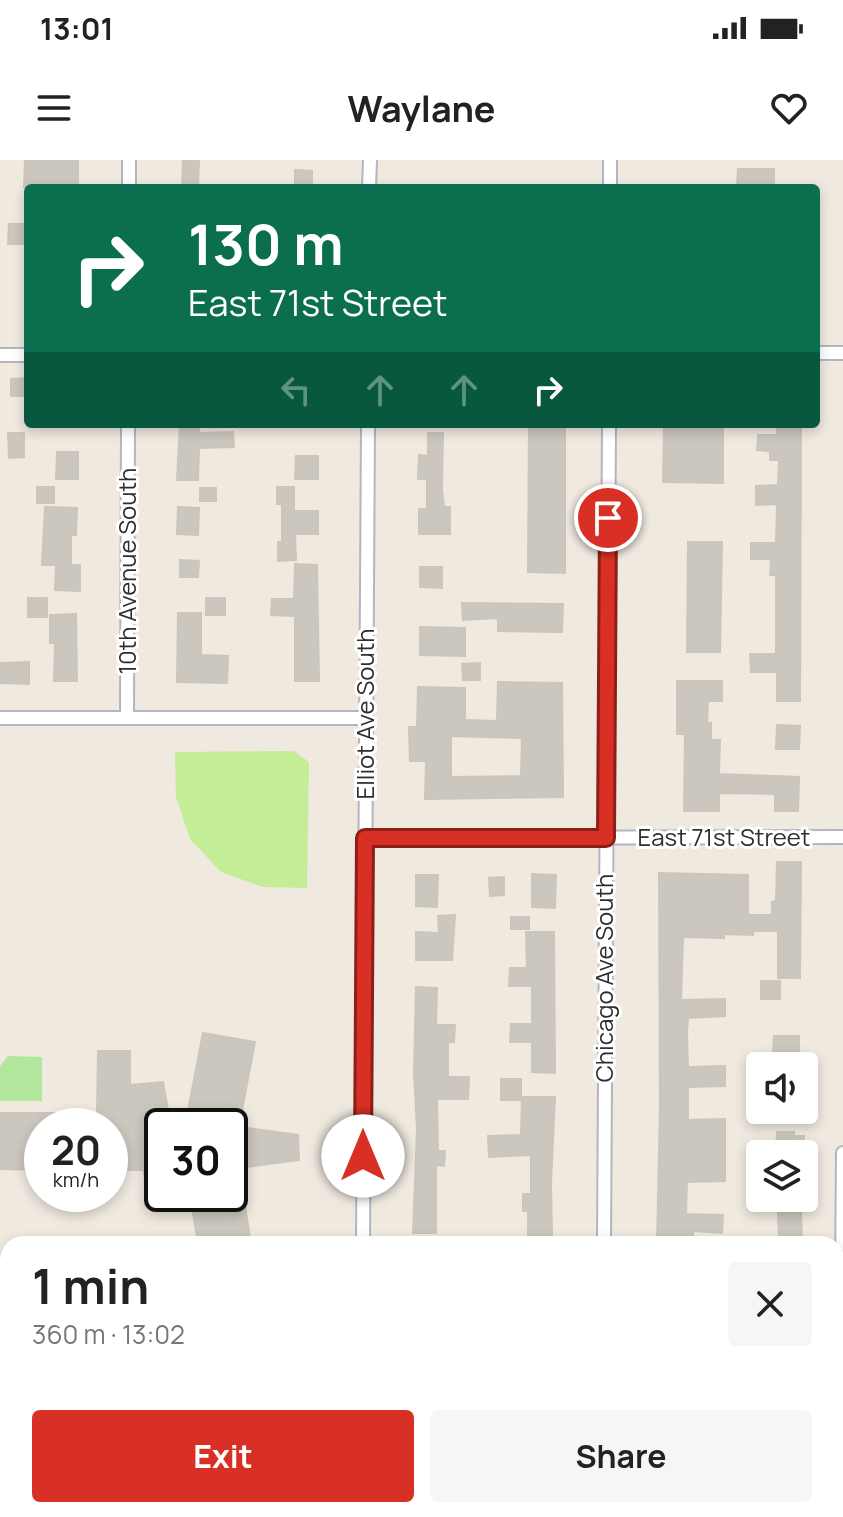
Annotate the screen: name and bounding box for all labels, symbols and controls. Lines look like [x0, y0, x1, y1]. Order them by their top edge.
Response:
text: 13:01 [40, 8, 114, 49]
text: Waylane [347, 84, 496, 133]
icon: menu [32, 86, 76, 130]
icon: heart [767, 86, 811, 130]
text: 130 m [188, 205, 344, 282]
icon: right [56, 216, 160, 320]
text: East 71st Street [188, 278, 447, 327]
icon: left [274, 368, 318, 412]
icon: ahead [358, 368, 402, 412]
icon: ahead [442, 368, 486, 412]
icon: right [526, 368, 570, 412]
street label: 10th Avenue South [110, 468, 143, 674]
pin [574, 484, 642, 552]
icon: arrive [586, 496, 630, 540]
street label: Elliot Ave South [348, 628, 381, 800]
street label: East 71st Street [638, 820, 810, 853]
street label: Chicago Ave South [587, 874, 620, 1082]
map controls [746, 1052, 818, 1212]
button: sound [746, 1052, 818, 1124]
speed limit sign: 30 [144, 1108, 248, 1212]
position arrow [321, 1114, 405, 1198]
text: 20 [51, 1122, 101, 1177]
button: layers [746, 1140, 818, 1212]
text: km/h [53, 1166, 99, 1193]
text: 1 min [32, 1253, 149, 1318]
button: close [728, 1262, 812, 1346]
text: 360 m · 13:02 [32, 1316, 185, 1352]
button: Exit [32, 1410, 414, 1502]
button: Share [430, 1410, 812, 1502]

